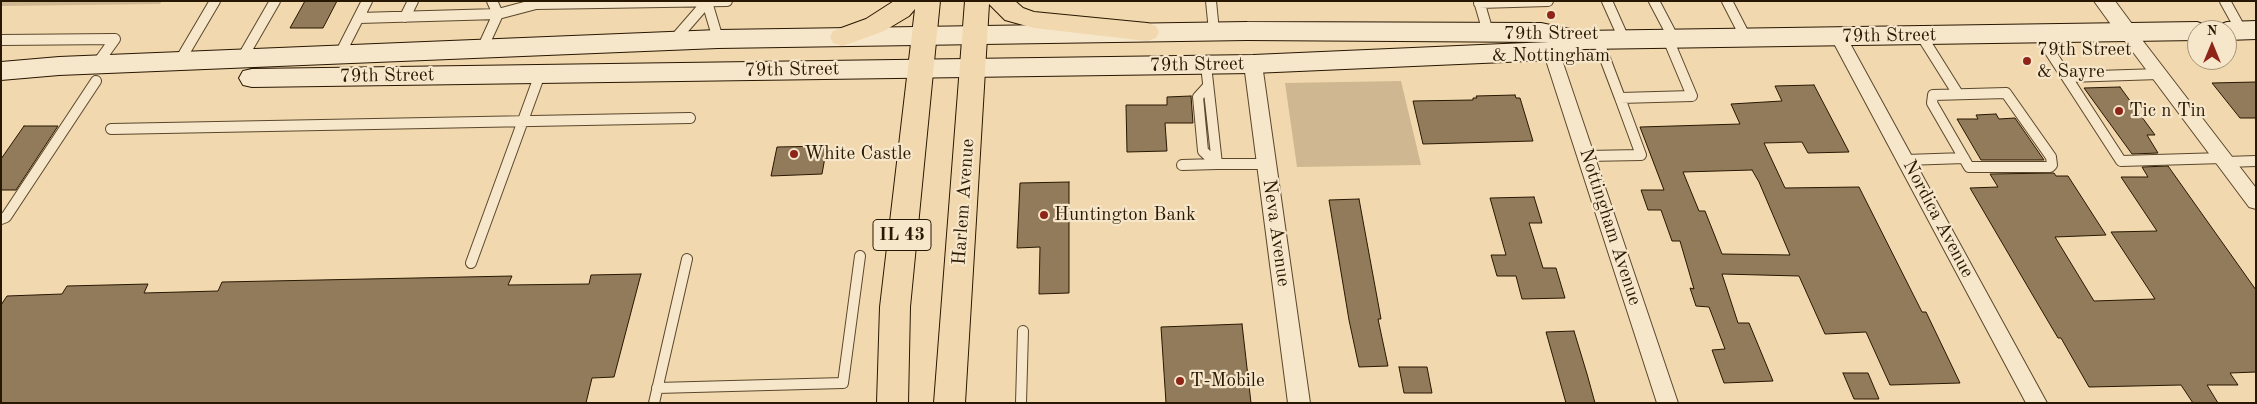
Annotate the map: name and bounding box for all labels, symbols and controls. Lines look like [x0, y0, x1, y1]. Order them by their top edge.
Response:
marker: 79th Street & Nottingham [1545, 9, 1557, 21]
north arrow [2187, 20, 2237, 70]
place label: 79th Street & Nottingham [1492, 23, 1610, 67]
street label: 79th Street [1841, 24, 1937, 48]
text: N [2207, 24, 2217, 38]
place label: 79th Street & Sayre [2037, 39, 2132, 83]
street label: 79th Street [1149, 53, 1245, 77]
marker: 79th Street & Sayre [2021, 55, 2033, 67]
street label: 79th Street [744, 58, 840, 82]
street label: 79th Street [339, 64, 435, 88]
place label: Tic n Tin [2129, 100, 2206, 122]
marker: Tic n Tin [2113, 105, 2125, 117]
street label: Harlem Avenue [948, 138, 980, 266]
place label: White Castle [804, 143, 911, 165]
street label: Nottingham Avenue [1574, 146, 1646, 308]
marker: White Castle [788, 148, 800, 160]
street label: Nordica Avenue [1897, 156, 1979, 282]
street label: Neva Avenue [1257, 178, 1295, 288]
place label: Huntington Bank [1054, 204, 1196, 226]
marker: Huntington Bank [1038, 209, 1050, 221]
road number: IL 43 [873, 220, 931, 250]
place label: T-Mobile [1190, 370, 1265, 392]
marker: T-Mobile [1174, 375, 1186, 387]

